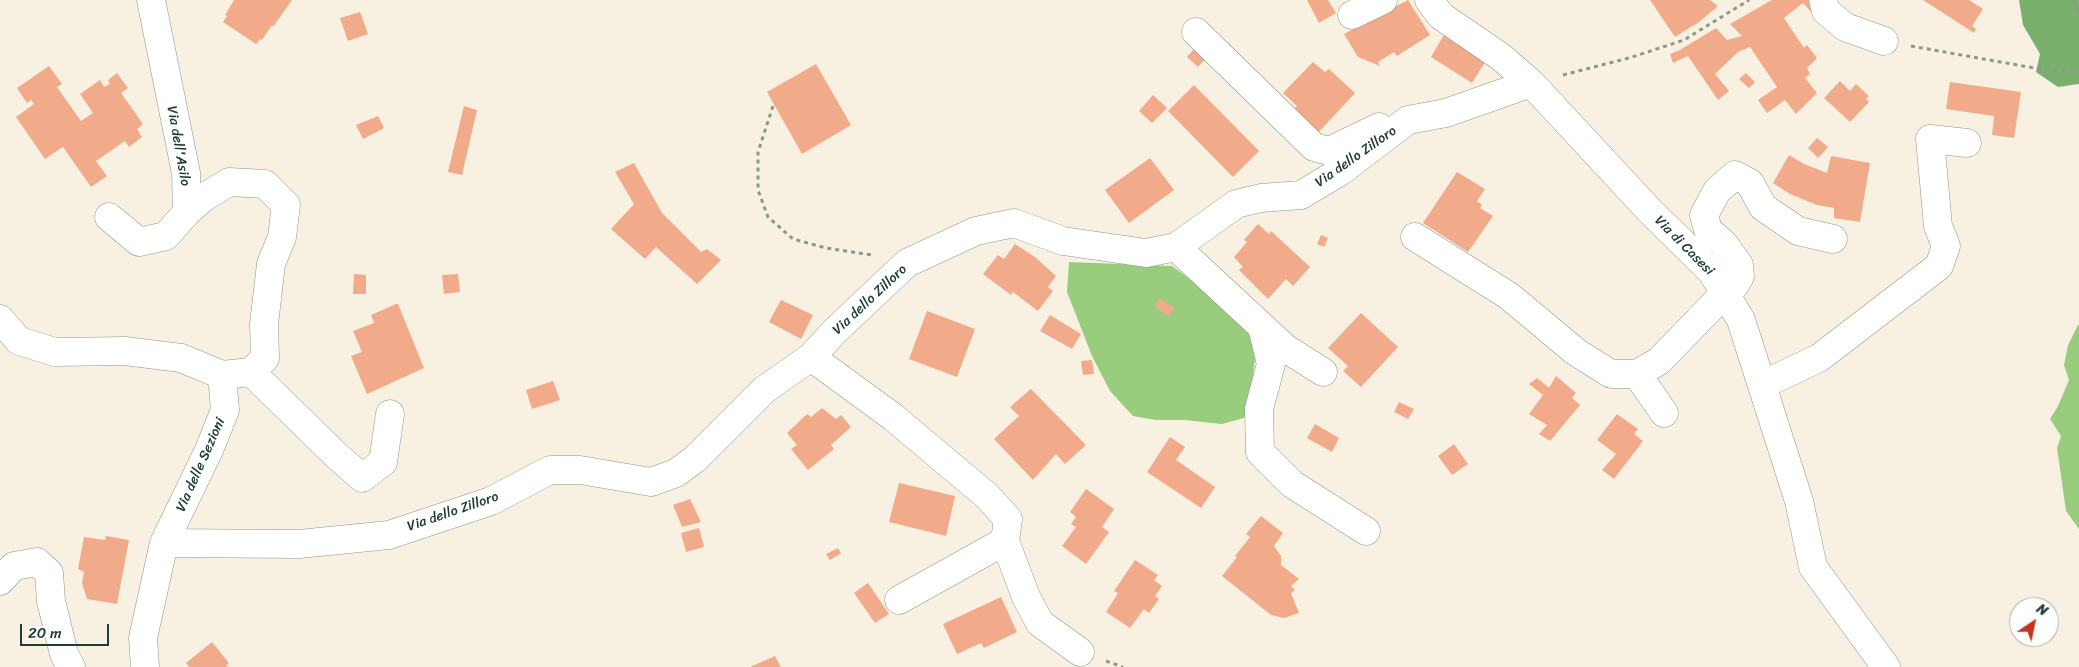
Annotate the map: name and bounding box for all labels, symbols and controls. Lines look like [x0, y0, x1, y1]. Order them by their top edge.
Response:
street label: Via dell'Asilo [163, 105, 193, 187]
street label: Via dello Zilloro [1312, 123, 1400, 191]
street label: Via di Casesi [1651, 213, 1717, 279]
street label: Via dello Zilloro [829, 261, 911, 339]
street label: Via delle Sezioni [173, 415, 229, 515]
street label: Via dello Zilloro [405, 489, 501, 535]
north arrow [2009, 597, 2059, 647]
text: N [2031, 597, 2053, 623]
scale bar [22, 614, 111, 646]
text: 20 m [28, 620, 62, 646]

